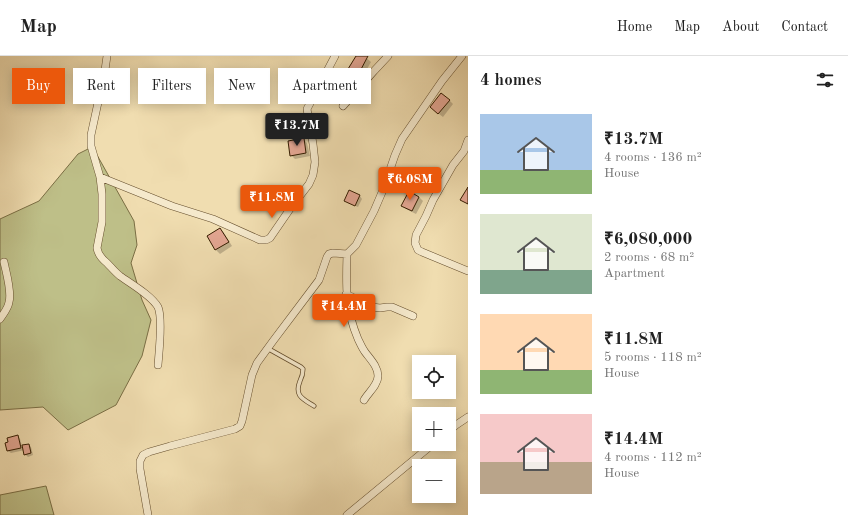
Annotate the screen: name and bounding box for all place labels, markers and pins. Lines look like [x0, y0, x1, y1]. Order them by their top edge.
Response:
pin: ₹13.7M [264, 113, 330, 147]
pin: ₹6.08M [377, 167, 443, 201]
pin: ₹11.8M [239, 185, 305, 219]
pin: ₹14.4M [311, 294, 377, 328]

